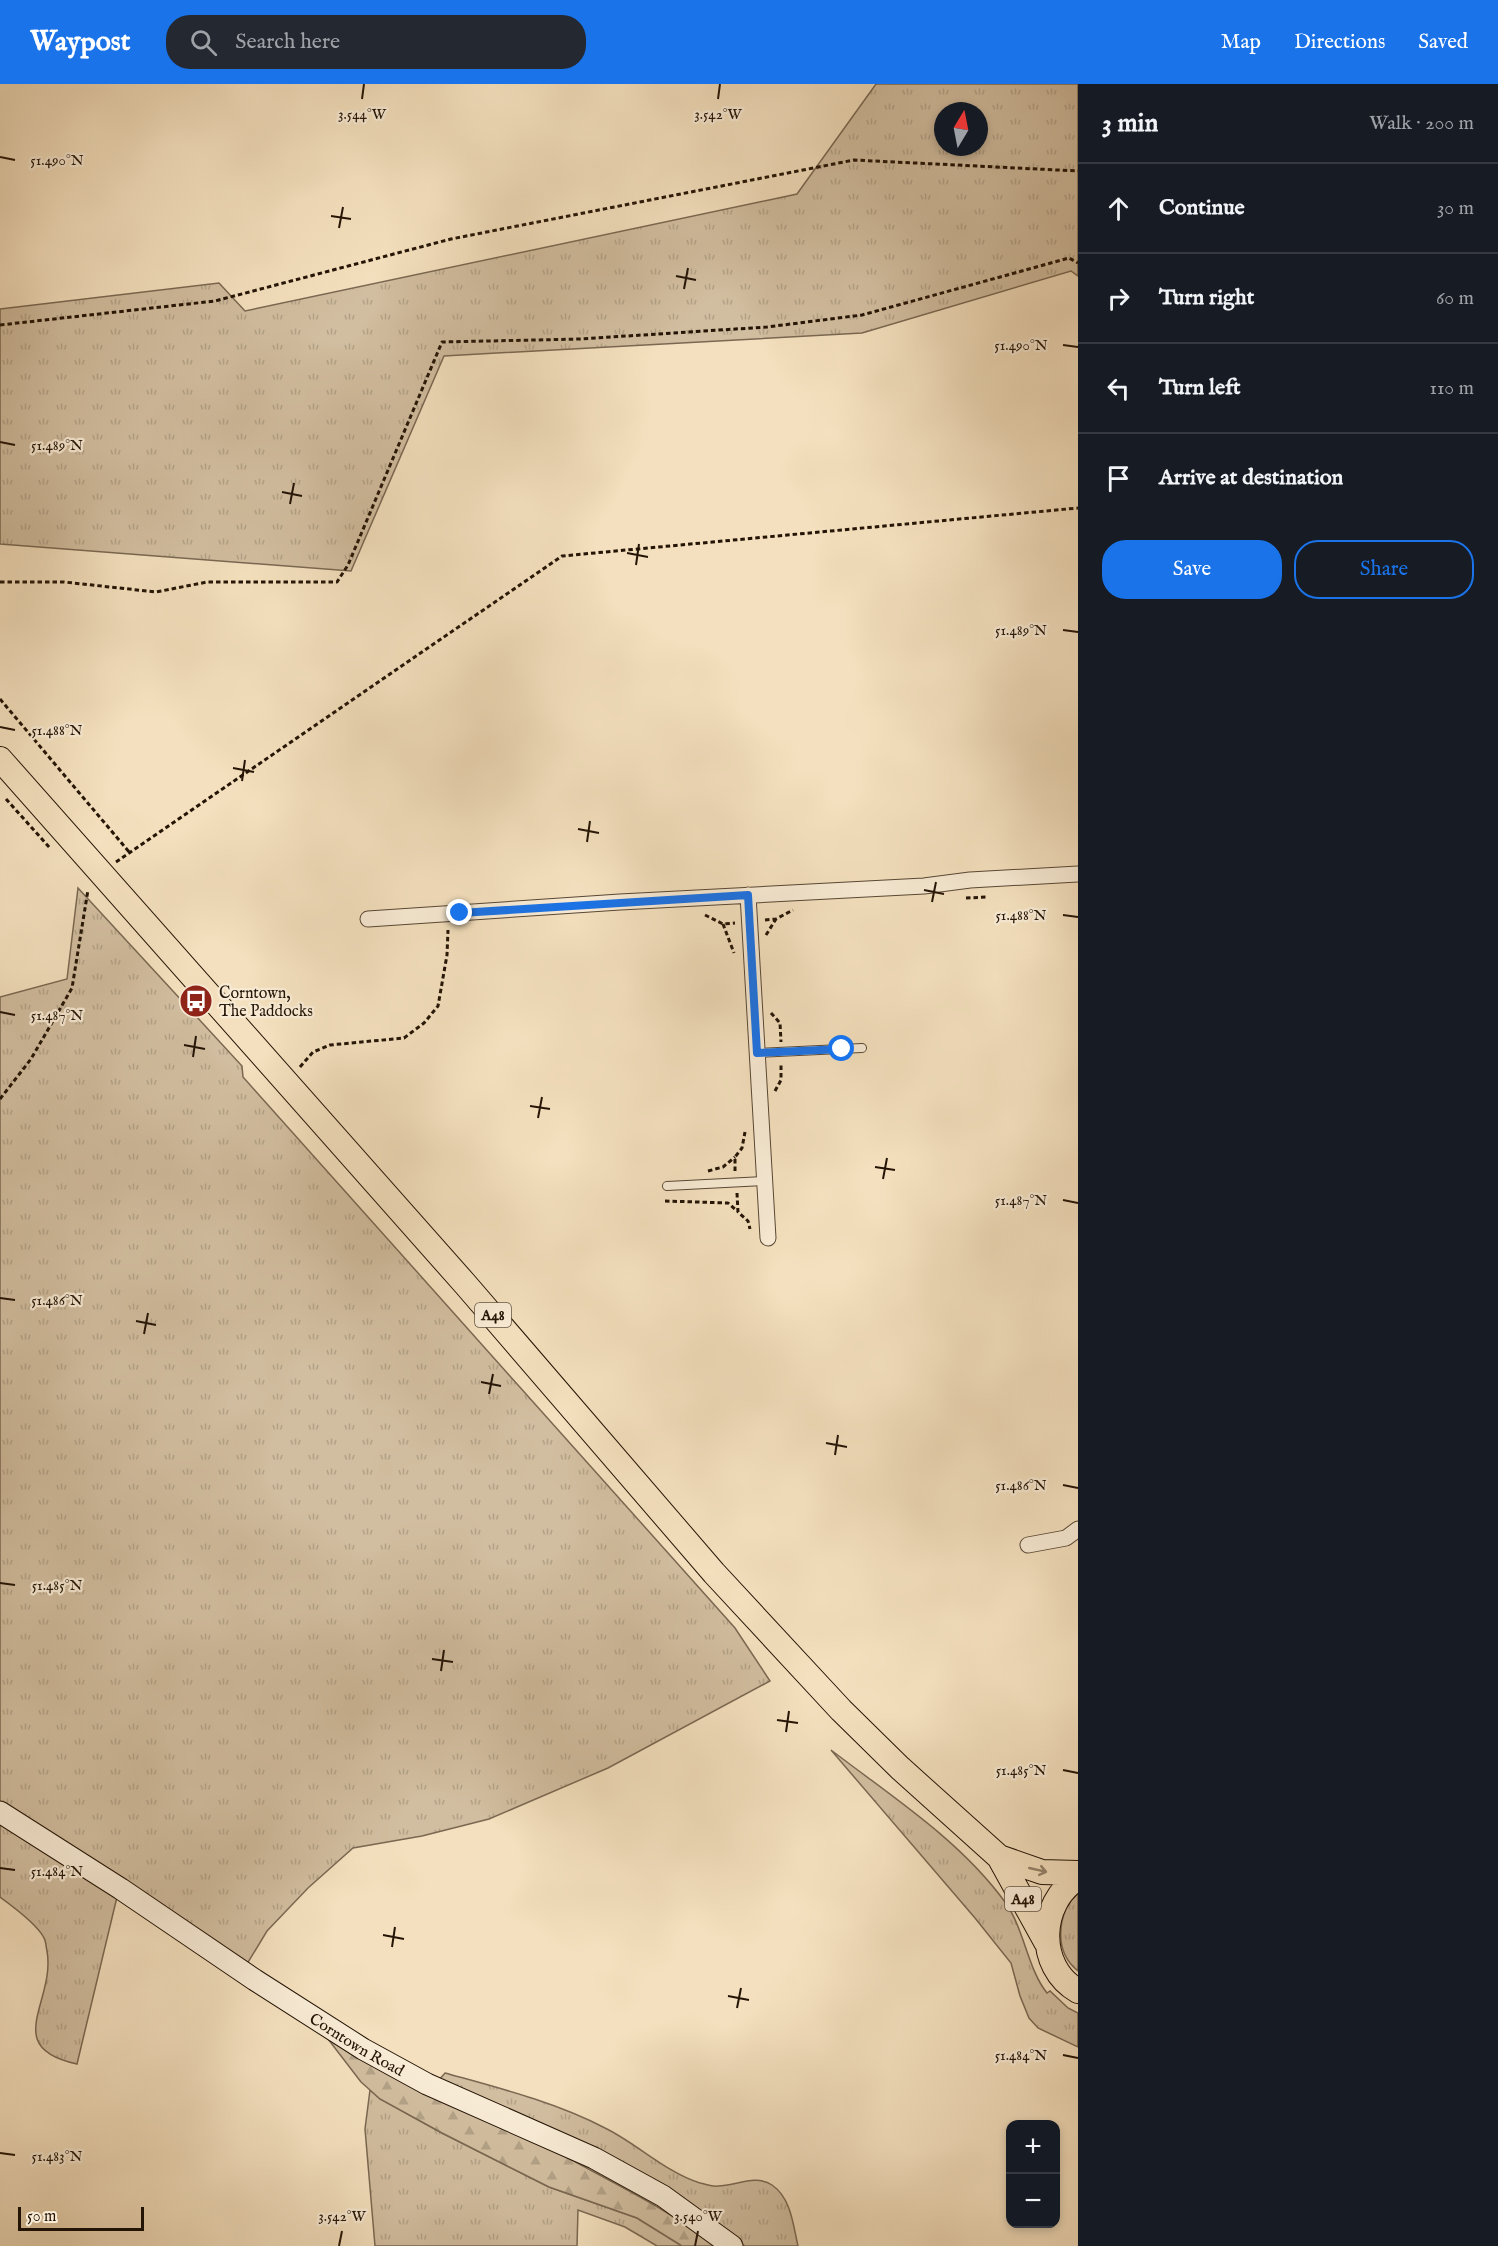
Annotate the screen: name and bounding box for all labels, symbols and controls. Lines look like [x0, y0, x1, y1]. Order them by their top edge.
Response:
search box [166, 15, 586, 69]
text: Waypost [30, 25, 130, 60]
icon: search [187, 26, 220, 59]
text: Search here [235, 28, 340, 56]
text: Map [1221, 29, 1261, 56]
text: Directions [1294, 29, 1385, 56]
text: Saved [1418, 29, 1468, 56]
north arrow [934, 102, 988, 156]
text: 3.544°W [338, 105, 387, 124]
text: 3.542°W [694, 105, 743, 124]
text: 3 min [1102, 107, 1158, 140]
text: Walk · 200 m [1369, 111, 1474, 136]
text: 51.490°N [30, 151, 84, 170]
icon: ahead [1102, 192, 1135, 225]
text: Continue [1159, 194, 1245, 222]
text: 30 m [1437, 196, 1474, 221]
icon: right [1102, 282, 1135, 315]
text: Turn right [1159, 284, 1254, 312]
text: 60 m [1436, 286, 1474, 311]
text: 51.490°N [994, 336, 1048, 355]
icon: left [1102, 372, 1135, 405]
text: Turn left [1159, 374, 1241, 402]
text: 110 m [1430, 376, 1474, 401]
text: 51.489°N [31, 436, 83, 455]
icon: arrive [1102, 462, 1135, 495]
text: Arrive at destination [1159, 464, 1343, 492]
button: Save [1102, 540, 1282, 599]
button: Share [1294, 540, 1474, 599]
text: 51.489°N [995, 621, 1047, 640]
text: 51.488°N [31, 721, 83, 740]
route end [446, 899, 472, 925]
text: 51.488°N [995, 906, 1047, 925]
bus stop icon: Corntown, The Paddocks [178, 983, 214, 1019]
place label: Corntown, The Paddocks [219, 984, 313, 1022]
text: 51.487°N [31, 1006, 83, 1025]
route start [828, 1035, 854, 1061]
text: 51.487°N [995, 1191, 1047, 1210]
text: 51.486°N [31, 1291, 83, 1310]
road number: A48 [475, 1303, 511, 1327]
text: 51.486°N [995, 1476, 1047, 1495]
text: 51.485°N [32, 1576, 82, 1595]
text: 51.485°N [996, 1761, 1046, 1780]
text: 51.484°N [31, 1862, 83, 1881]
one-way arrow [1028, 1865, 1047, 1877]
road number: A48 [1005, 1887, 1041, 1911]
street label: Corntown Road [305, 2009, 408, 2082]
text: 51.484°N [995, 2046, 1047, 2065]
map controls [1006, 2120, 1060, 2228]
button: + [1006, 2120, 1060, 2174]
text: 51.483°N [32, 2147, 82, 2166]
button: − [1006, 2174, 1060, 2228]
scale bar [18, 2204, 144, 2232]
text: 50 m [27, 2207, 56, 2227]
text: 3.542°W [318, 2207, 367, 2226]
text: 3.540°W [674, 2207, 723, 2226]

